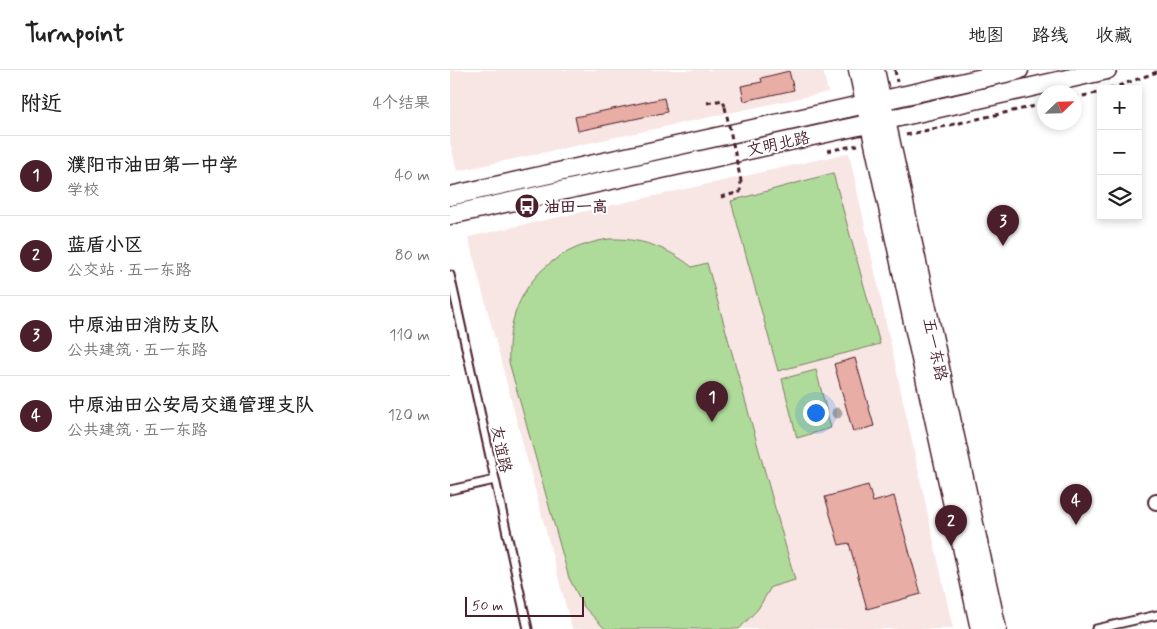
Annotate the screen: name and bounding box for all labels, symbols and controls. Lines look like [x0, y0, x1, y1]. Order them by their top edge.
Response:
text: Turnpoint [25, 19, 125, 50]
text: 地图 [968, 24, 1004, 48]
text: 路线 [1032, 24, 1068, 48]
text: 收藏 [1096, 24, 1132, 48]
north arrow [1037, 85, 1082, 130]
map controls [1097, 85, 1142, 220]
button: + [1097, 85, 1142, 130]
text: 附近 [20, 90, 62, 118]
text: 4个结果 [373, 93, 430, 114]
street label: 文明北路 [745, 128, 812, 161]
button: − [1097, 130, 1142, 175]
text: 濮阳市油田第一中学 [67, 153, 238, 178]
text: 1 [32, 165, 40, 186]
text: 40 m [394, 165, 430, 186]
button: layers [1097, 175, 1142, 220]
text: 学校 [67, 180, 99, 201]
bus stop icon: 油田一高 [514, 193, 540, 219]
place label: 油田一高 [544, 197, 608, 218]
pin: 3 [987, 205, 1019, 246]
text: 蓝盾小区 [67, 233, 143, 258]
text: 2 [32, 245, 40, 266]
text: 80 m [395, 245, 430, 266]
text: 公交站 · 五一东路 [67, 260, 191, 281]
text: 中原油田消防支队 [67, 313, 219, 338]
street label: 五一东路 [918, 316, 951, 383]
text: 3 [32, 325, 40, 346]
text: 110 m [389, 325, 430, 346]
text: 公共建筑 · 五一东路 [67, 340, 207, 361]
pin: 1 [696, 381, 728, 422]
text: 中原油田公安局交通管理支队 [67, 393, 314, 418]
your location [803, 400, 829, 426]
text: 4 [31, 405, 41, 426]
text: 120 m [388, 405, 430, 426]
text: 公共建筑 · 五一东路 [67, 420, 207, 441]
street label: 友谊路 [485, 424, 516, 475]
pin: 4 [1060, 484, 1092, 525]
pin: 2 [935, 505, 967, 546]
scale bar [465, 594, 584, 617]
text: 50 m [472, 597, 503, 615]

